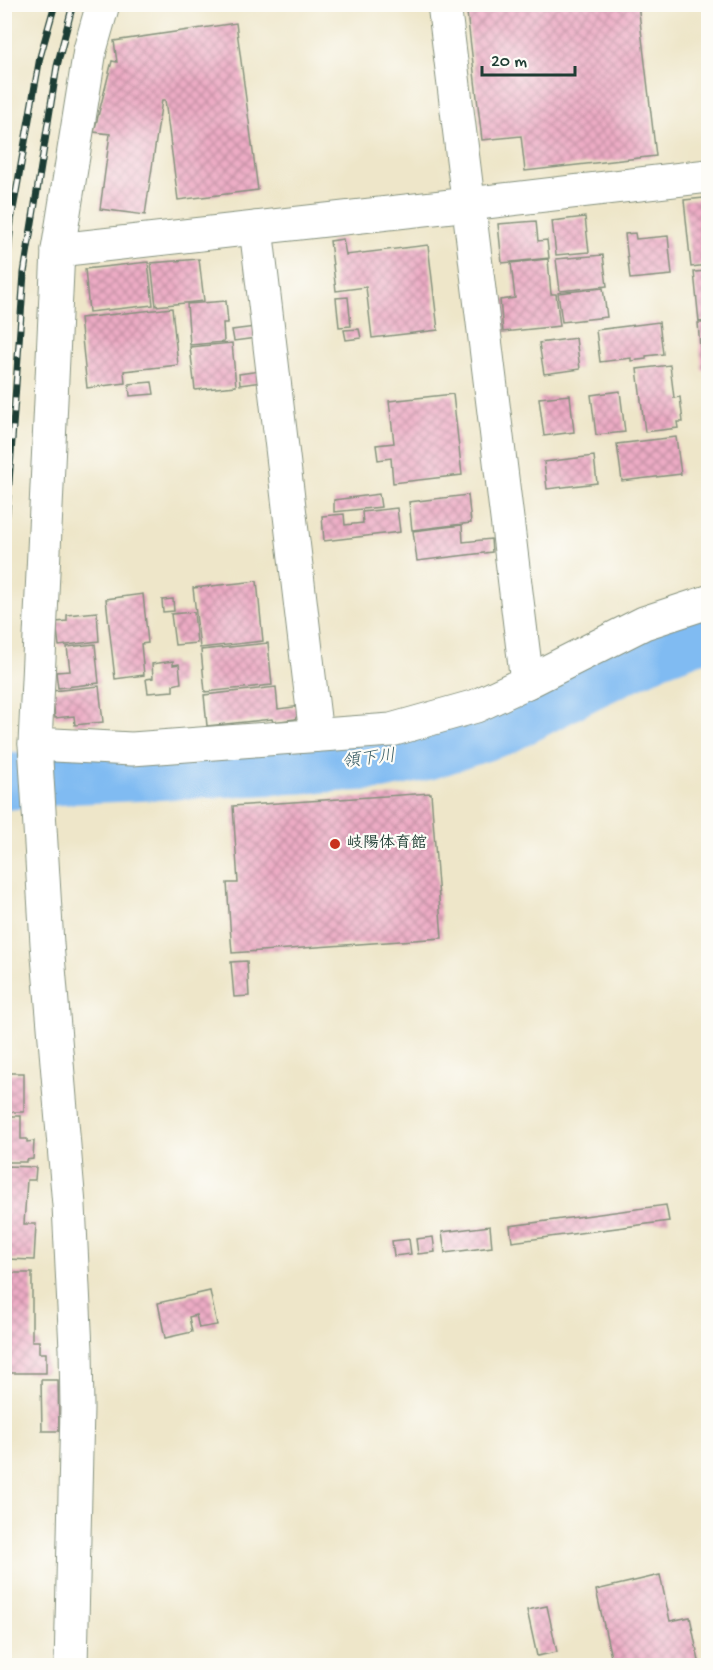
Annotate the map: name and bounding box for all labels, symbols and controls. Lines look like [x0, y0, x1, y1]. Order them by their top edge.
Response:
scale bar [482, 39, 575, 77]
text: 20 m [491, 52, 527, 73]
water label: 領下川 [341, 746, 397, 774]
place label: 岐陽体育館 [347, 833, 427, 854]
marker: 岐陽体育館 [328, 837, 342, 851]

